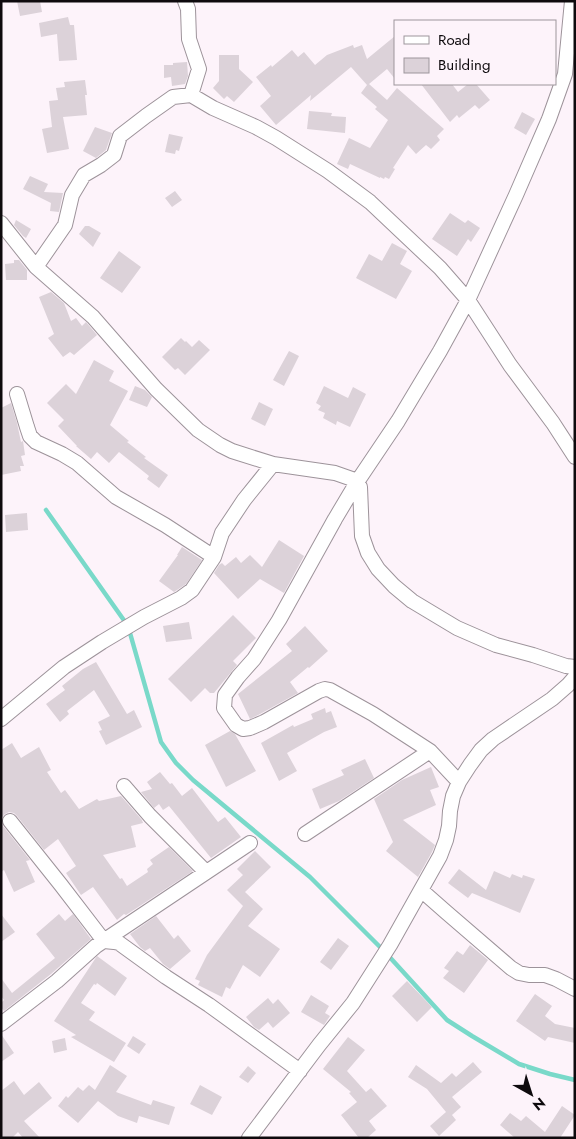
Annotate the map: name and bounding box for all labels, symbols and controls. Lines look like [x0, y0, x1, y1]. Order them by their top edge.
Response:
legend [394, 20, 556, 85]
text: Road [438, 29, 470, 51]
text: Building [438, 54, 490, 76]
north arrow [506, 1069, 556, 1119]
text: N [529, 1093, 550, 1115]

